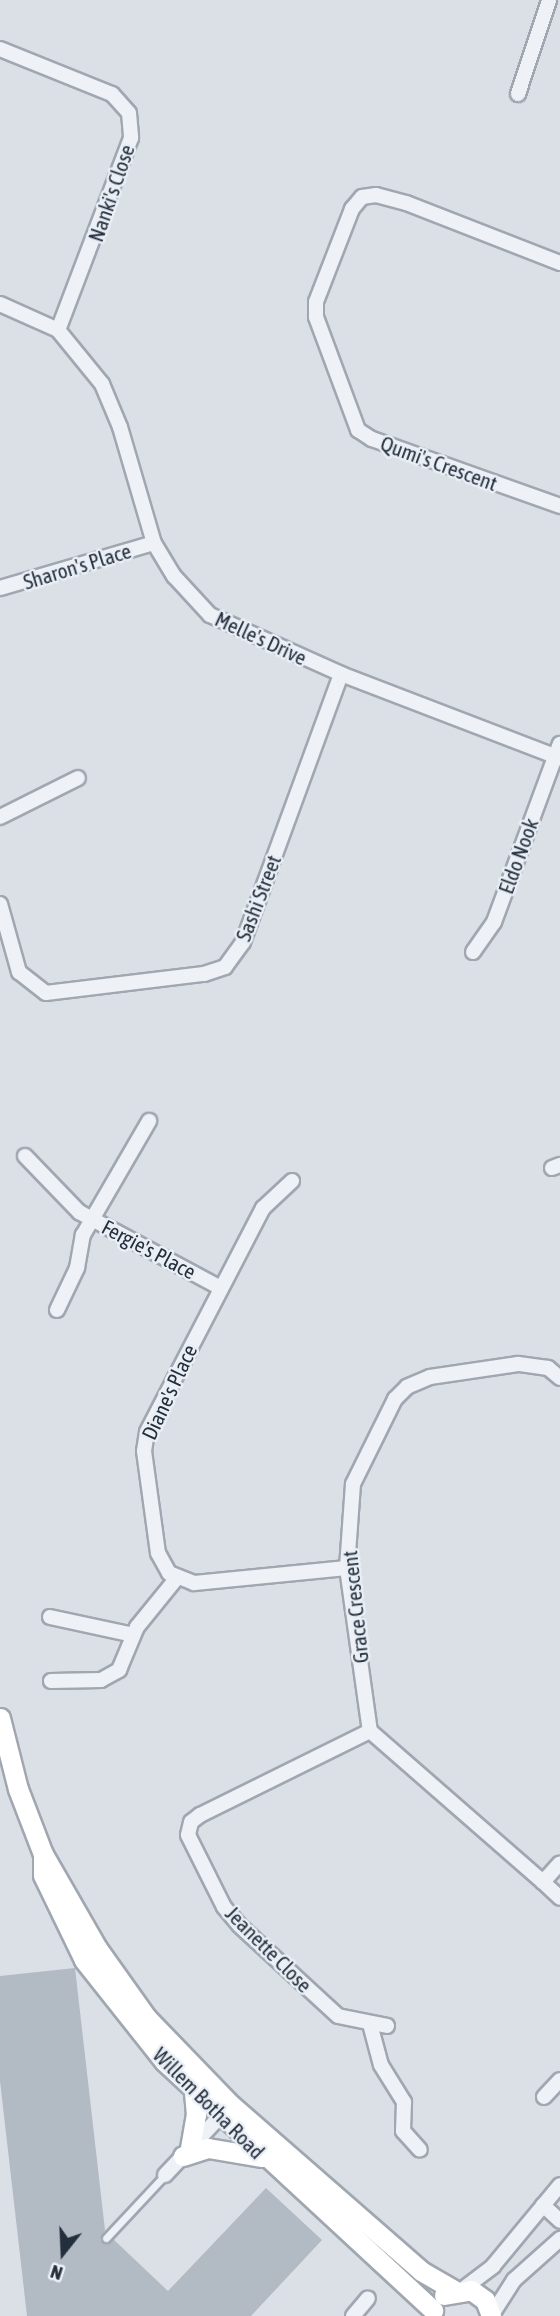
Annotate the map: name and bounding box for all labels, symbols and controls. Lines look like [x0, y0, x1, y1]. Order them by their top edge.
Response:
street label: Nanki's Close [83, 141, 139, 245]
street label: Qumi's Crescent [377, 430, 501, 496]
street label: Sharon's Place [20, 538, 134, 594]
street label: Melle's Drive [211, 606, 311, 670]
street label: Eldo Nook [493, 815, 543, 897]
street label: Sashi Street [230, 851, 286, 945]
street label: Fergie's Place [98, 1214, 200, 1284]
street label: Diane's Place [136, 1340, 202, 1444]
street label: Grace Crescent [337, 1550, 373, 1664]
street label: Jeanette Close [221, 1901, 317, 1997]
street label: Willem Botha Road [148, 2042, 270, 2164]
north arrow [28, 2218, 98, 2288]
text: N [48, 2261, 65, 2285]

